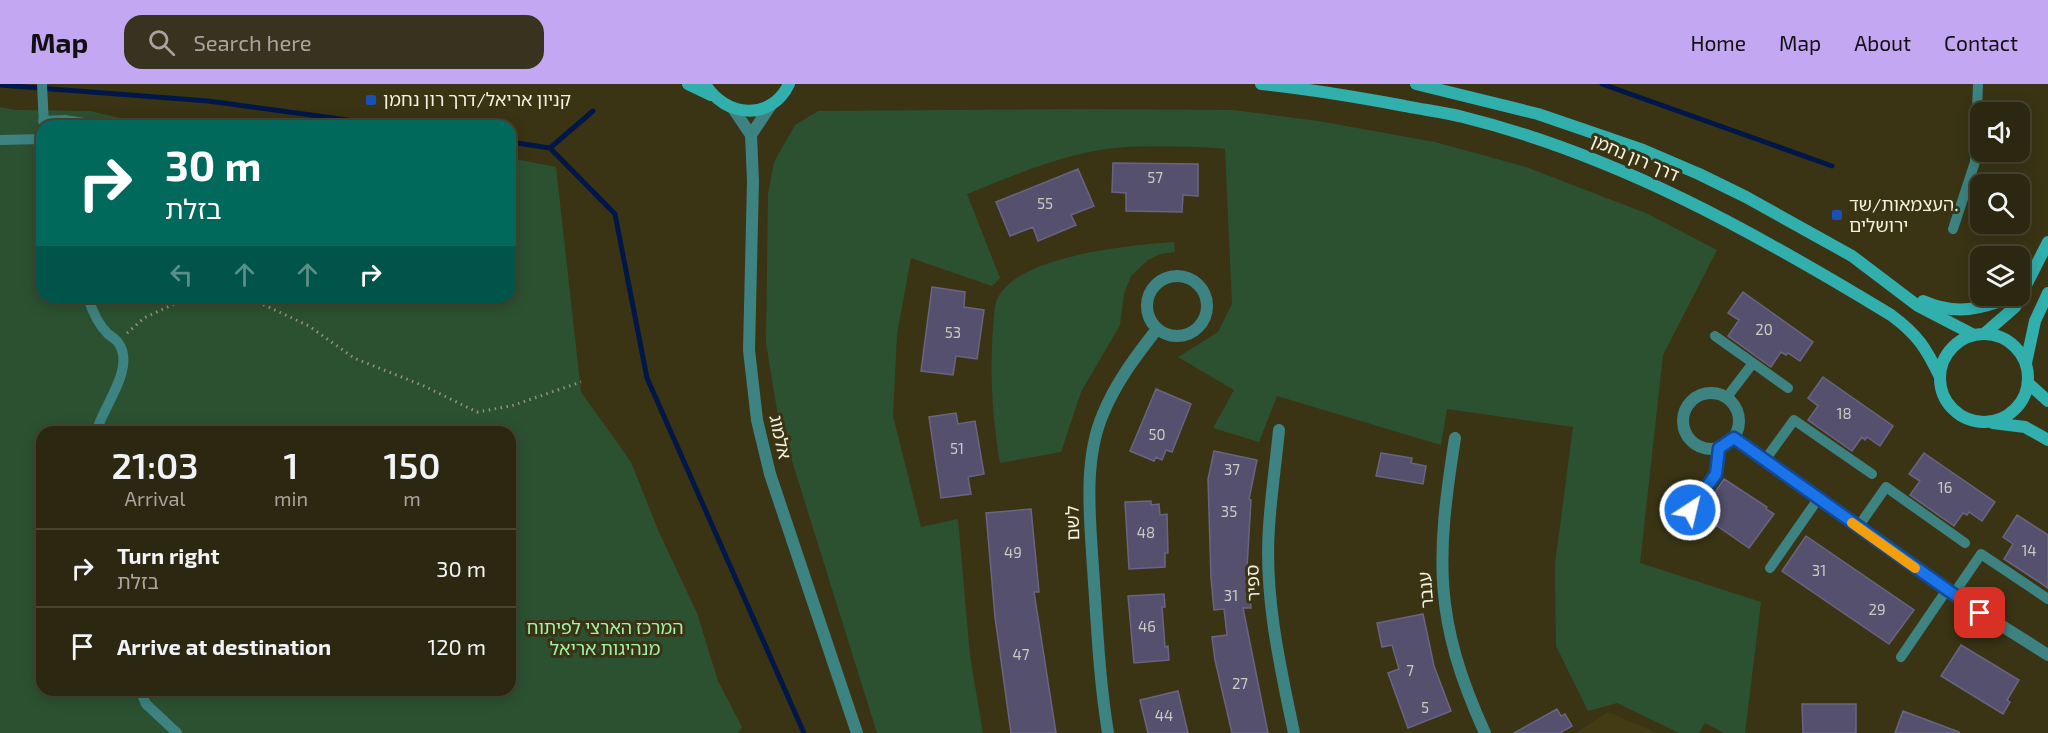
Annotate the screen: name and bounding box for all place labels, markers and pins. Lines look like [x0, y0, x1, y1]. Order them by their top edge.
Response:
place label: קניון אריאל/דרך רון נחמן [383, 88, 571, 110]
marker: קניון אריאל/דרך רון נחמן [364, 93, 378, 107]
place label: העצמאות/שד. ירושלים [1849, 193, 1958, 236]
marker: העצמאות/שד. ירושלים [1830, 208, 1844, 222]
pin [1954, 587, 2005, 638]

